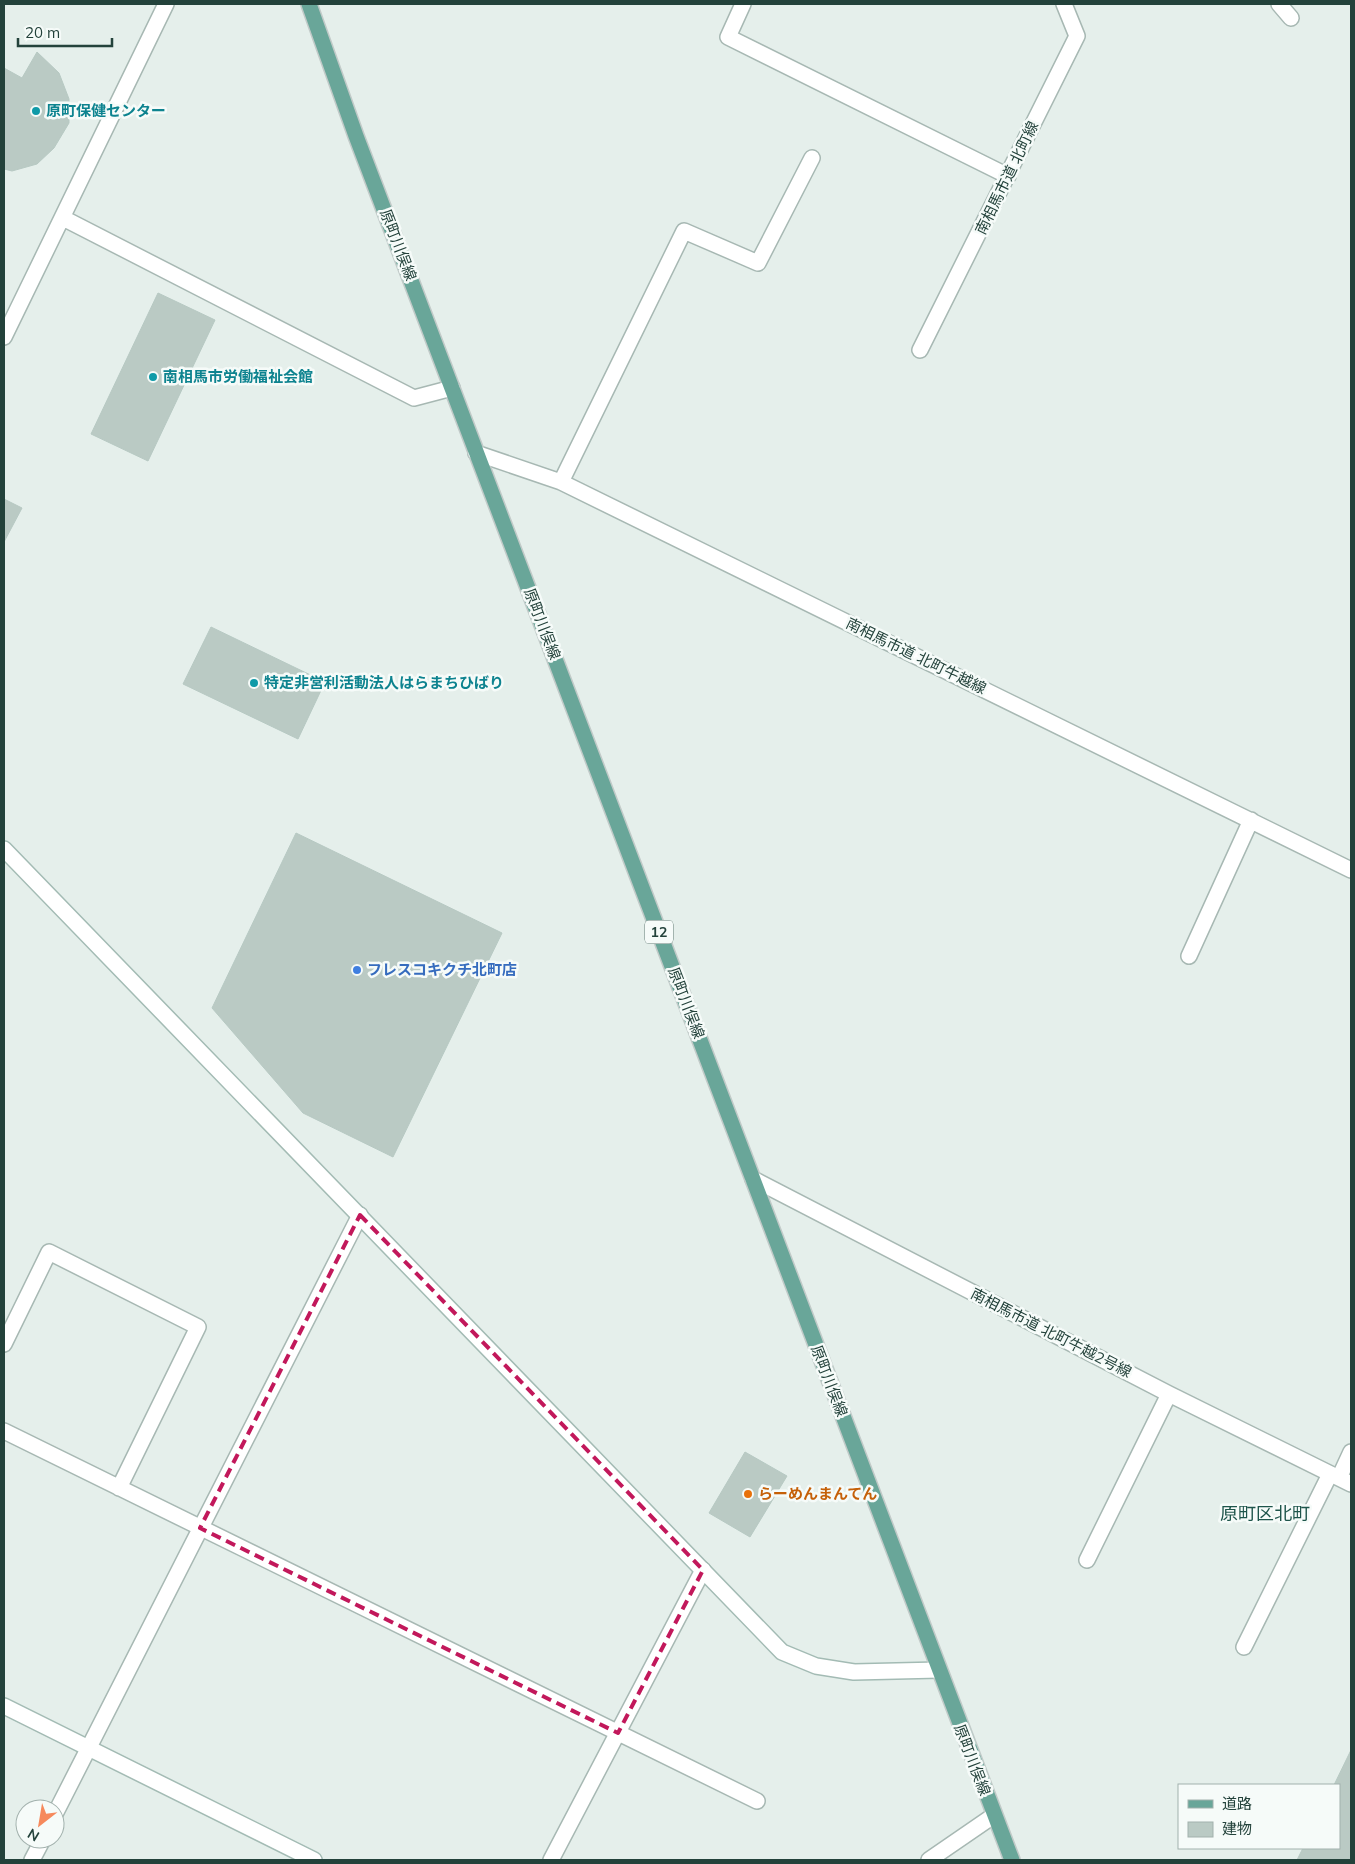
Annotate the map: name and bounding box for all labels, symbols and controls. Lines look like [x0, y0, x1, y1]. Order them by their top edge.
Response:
scale bar [18, 15, 111, 47]
text: 20 m [25, 23, 60, 42]
place label: 原町保健センター [46, 101, 166, 120]
marker: 原町保健センター [30, 105, 42, 117]
street label: 南相馬市道 北町線 [971, 118, 1042, 238]
street label: 原町川俣線 [376, 206, 421, 283]
place label: 南相馬市労働福祉会館 [163, 367, 313, 386]
marker: 南相馬市労働福祉会館 [147, 371, 159, 383]
street label: 原町川俣線 [520, 585, 565, 662]
street label: 南相馬市道 北町牛越線 [843, 613, 990, 698]
place label: 特定非営利活動法人はらまちひばり [264, 673, 504, 692]
marker: 特定非営利活動法人はらまちひばり [248, 677, 260, 689]
road number: 12 [645, 920, 673, 944]
place label: フレスコキクチ北町店 [367, 960, 517, 979]
marker: フレスコキクチ北町店 [351, 964, 363, 976]
street label: 原町川俣線 [664, 964, 709, 1041]
street label: 南相馬市道 北町牛越2号線 [968, 1284, 1135, 1381]
street label: 原町川俣線 [807, 1342, 852, 1419]
place label: らーめんまんてん [758, 1484, 877, 1503]
marker: らーめんまんてん [742, 1488, 754, 1500]
district label: 原町区北町 [1220, 1502, 1310, 1525]
street label: 原町川俣線 [950, 1721, 995, 1798]
legend [1178, 1784, 1340, 1849]
text: 道路 [1222, 1794, 1252, 1813]
north arrow [15, 1799, 65, 1849]
text: 建物 [1222, 1819, 1252, 1838]
text: N [24, 1825, 42, 1846]

